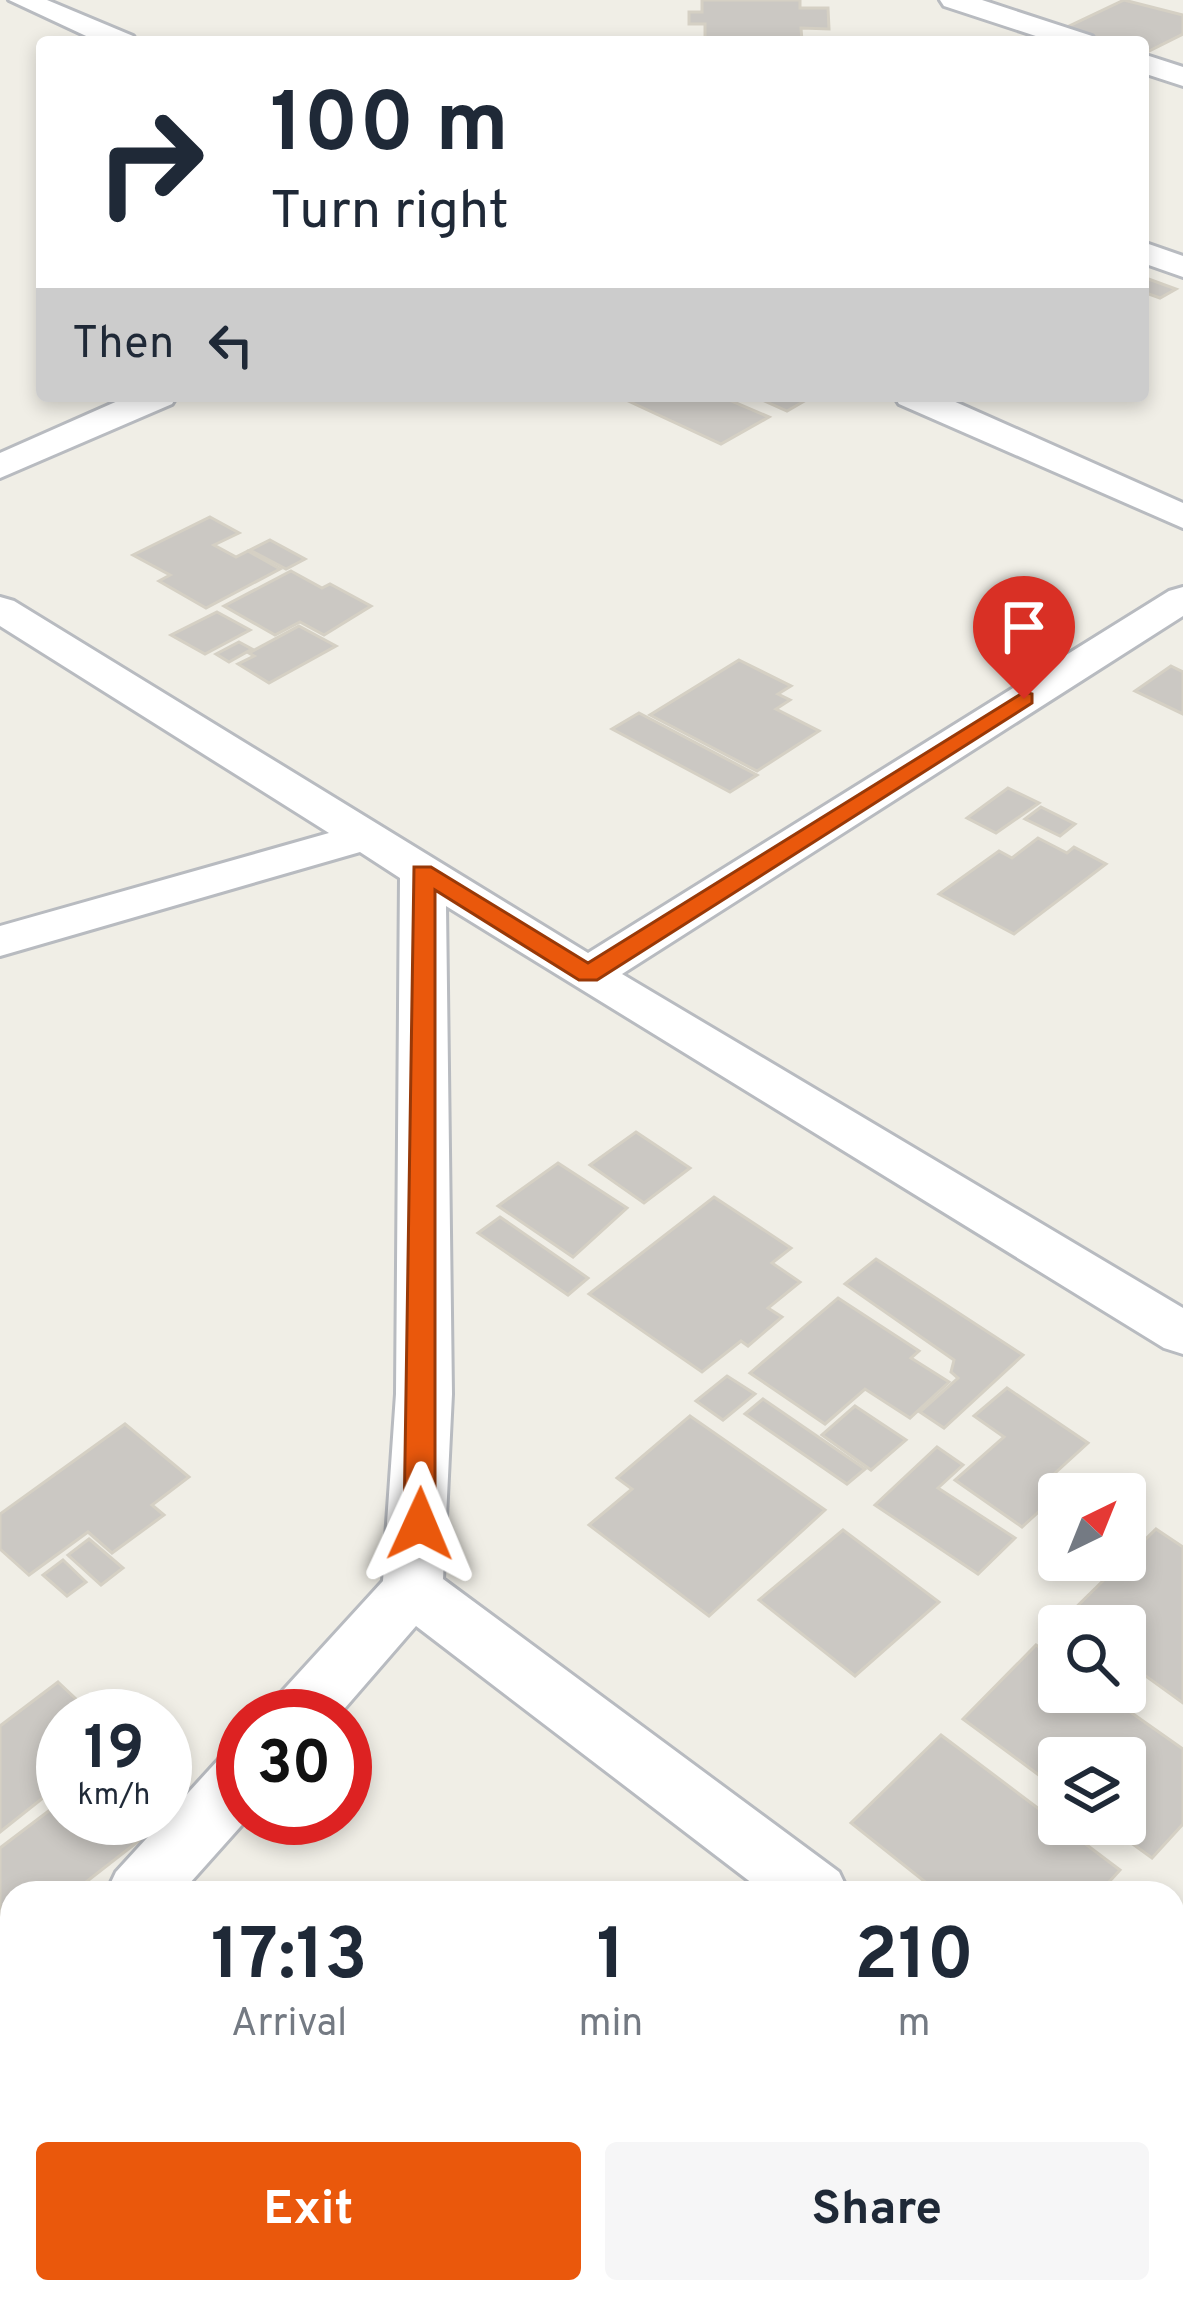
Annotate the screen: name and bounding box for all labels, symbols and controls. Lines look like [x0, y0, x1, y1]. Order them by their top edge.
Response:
text: 100 m [270, 75, 509, 181]
icon: right [72, 84, 228, 240]
text: Turn right [270, 179, 509, 248]
icon: left [198, 312, 264, 378]
text: Then [72, 317, 174, 374]
pin [973, 576, 1075, 699]
icon: arrive [991, 594, 1057, 660]
position arrow [357, 1461, 483, 1587]
north arrow [1038, 1473, 1146, 1581]
map controls [1038, 1473, 1146, 1845]
button: search [1038, 1605, 1146, 1713]
speed limit sign: 30 [216, 1689, 372, 1845]
text: 19 [84, 1714, 144, 1790]
button: layers [1038, 1737, 1146, 1845]
text: km/h [78, 1778, 150, 1815]
text: 17:13 [211, 1913, 368, 2005]
text: 1 [596, 1913, 625, 2005]
text: 210 [854, 1913, 974, 2005]
text: Arrival [231, 2001, 347, 2050]
text: min [578, 2001, 643, 2050]
text: m [898, 2001, 931, 2050]
button: Exit [36, 2142, 581, 2280]
button: Share [605, 2142, 1149, 2280]

